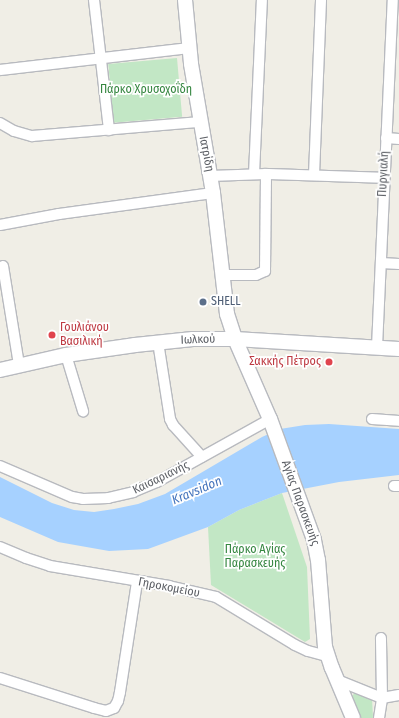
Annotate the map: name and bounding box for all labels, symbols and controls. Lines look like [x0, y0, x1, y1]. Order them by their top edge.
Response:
park label: Πάρκο Χρυσοχοΐδη [100, 83, 192, 97]
street label: Ιατρίδη [195, 135, 217, 173]
street label: Πυργιαλή [376, 151, 392, 197]
place label: SHELL [211, 295, 240, 309]
marker: SHELL [198, 297, 208, 307]
place label: Γουλιάνου Βασιλική [60, 321, 109, 349]
marker: Γουλιάνου Βασιλική [47, 330, 57, 340]
street label: Ιωλκού [180, 332, 216, 348]
place label: Σακκής Πέτρος [249, 355, 321, 369]
marker: Σακκής Πέτρος [324, 357, 334, 367]
street label: Καισαριανής [131, 458, 191, 498]
street label: Αγίας Παρασκευής [278, 458, 322, 548]
water label: Kravsidon [170, 474, 224, 508]
park label: Πάρκο Αγίας Παρασκευής [225, 543, 285, 571]
street label: Γηροκομείου [137, 575, 201, 601]

